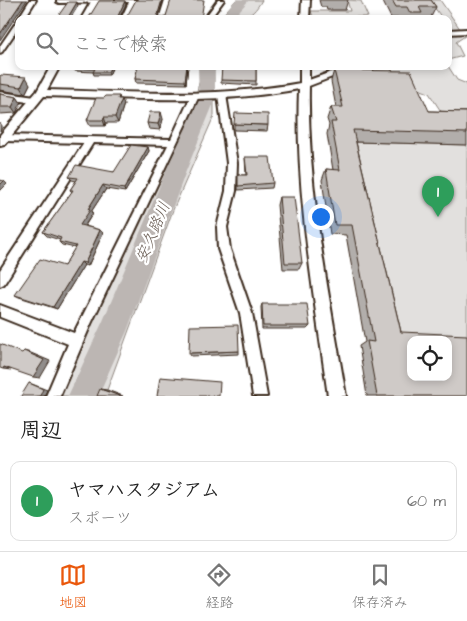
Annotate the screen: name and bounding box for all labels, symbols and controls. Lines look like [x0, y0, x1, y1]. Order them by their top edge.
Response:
search box [15, 15, 452, 70]
icon: search [33, 29, 61, 57]
text: ここで検索 [73, 31, 168, 58]
pin: 1 [422, 176, 454, 217]
water label: 安久路川 [130, 199, 176, 266]
your location [308, 204, 334, 230]
map controls [407, 336, 452, 381]
button: locate [407, 336, 452, 381]
text: 周辺 [20, 416, 62, 445]
text: ヤマハスタジアム [68, 477, 220, 504]
text: 1 [36, 490, 38, 512]
text: 60 m [407, 490, 446, 512]
text: スポーツ [68, 507, 132, 529]
tab: 地図 [59, 561, 87, 613]
tab: 経路 [205, 561, 233, 613]
tab: 保存済み [352, 561, 408, 613]

